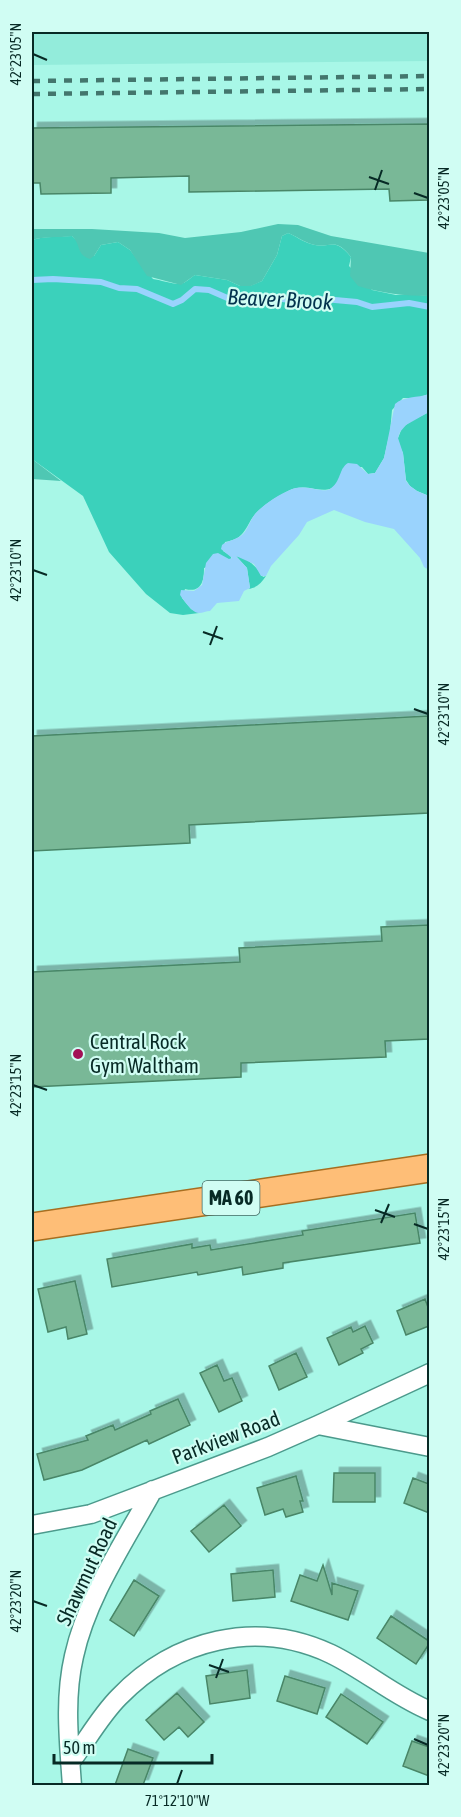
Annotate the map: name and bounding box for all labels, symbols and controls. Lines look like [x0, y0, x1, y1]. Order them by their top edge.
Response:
text: 42°23'05"N [7, 23, 24, 85]
text: 42°23'05"N [435, 167, 452, 229]
water label: Beaver Brook [227, 283, 334, 315]
text: 42°23'10"N [7, 539, 24, 601]
text: 42°23'10"N [435, 683, 452, 745]
place label: Central Rock Gym Waltham [90, 1029, 199, 1077]
marker: Central Rock Gym Waltham [71, 1047, 85, 1061]
text: 42°23'15"N [7, 1054, 24, 1116]
road number: MA 60 [202, 1181, 260, 1215]
text: 42°23'15"N [435, 1198, 452, 1260]
street label: Parkview Road [168, 1406, 283, 1469]
street label: Shawmut Road [51, 1514, 121, 1629]
text: 42°23'20"N [7, 1570, 24, 1632]
text: 42°23'20"N [435, 1714, 452, 1776]
scale bar [54, 1727, 212, 1765]
text: 50 m [63, 1737, 95, 1758]
text: 71°12'10"W [145, 1792, 209, 1809]

